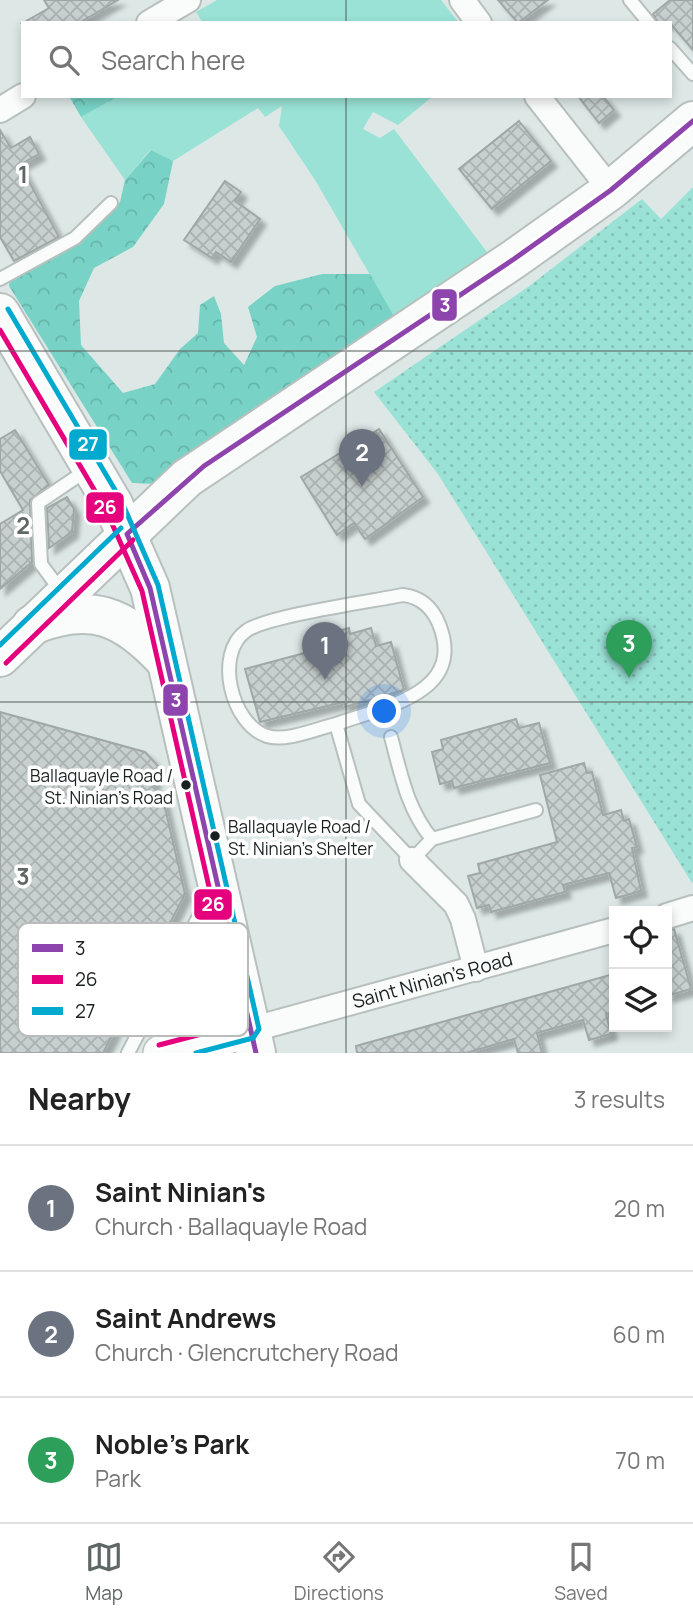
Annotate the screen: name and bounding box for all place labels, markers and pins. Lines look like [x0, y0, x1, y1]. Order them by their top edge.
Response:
pin: 2 [339, 429, 385, 487]
pin: 3 [606, 620, 652, 678]
pin: 1 [302, 622, 348, 680]
place label: Ballaquayle Road / St. Ninian's Road [30, 764, 173, 809]
marker: Ballaquayle Road / St. Ninian's Road [179, 778, 193, 792]
place label: Ballaquayle Road / St. Ninian's Shelter [228, 815, 373, 860]
marker: Ballaquayle Road / St. Ninian's Shelter [208, 829, 222, 843]

